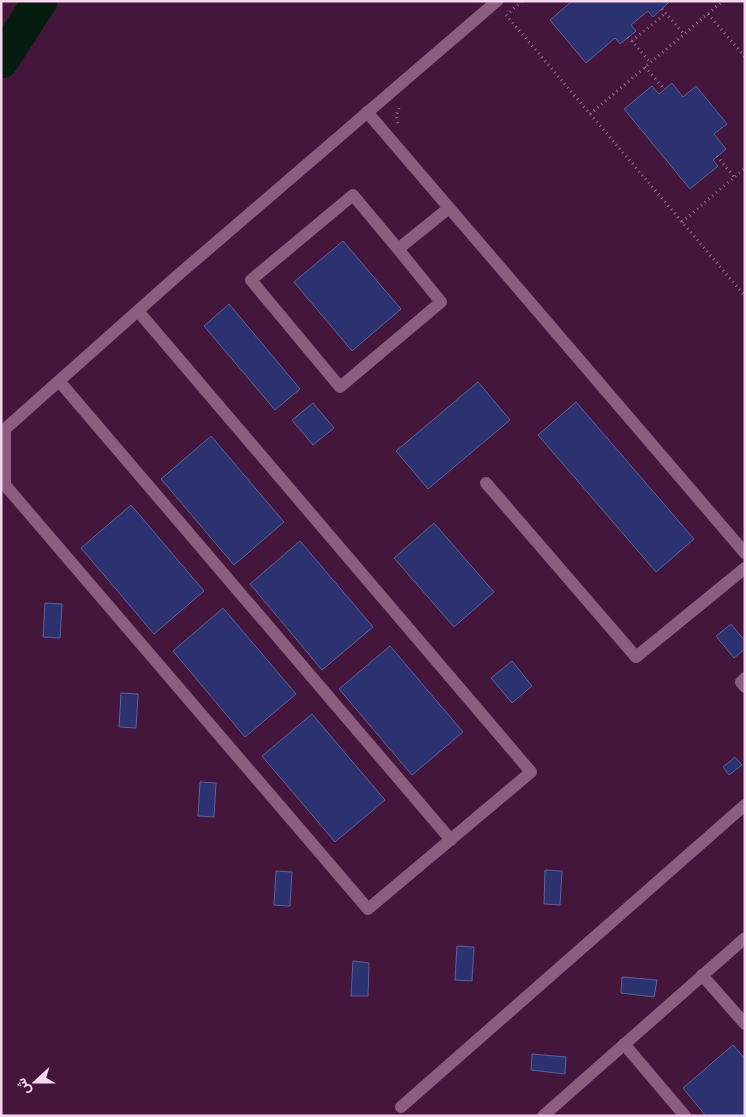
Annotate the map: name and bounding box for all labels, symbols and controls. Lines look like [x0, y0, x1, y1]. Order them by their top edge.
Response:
north arrow [10, 1057, 60, 1107]
text: ش [11, 1075, 35, 1098]

